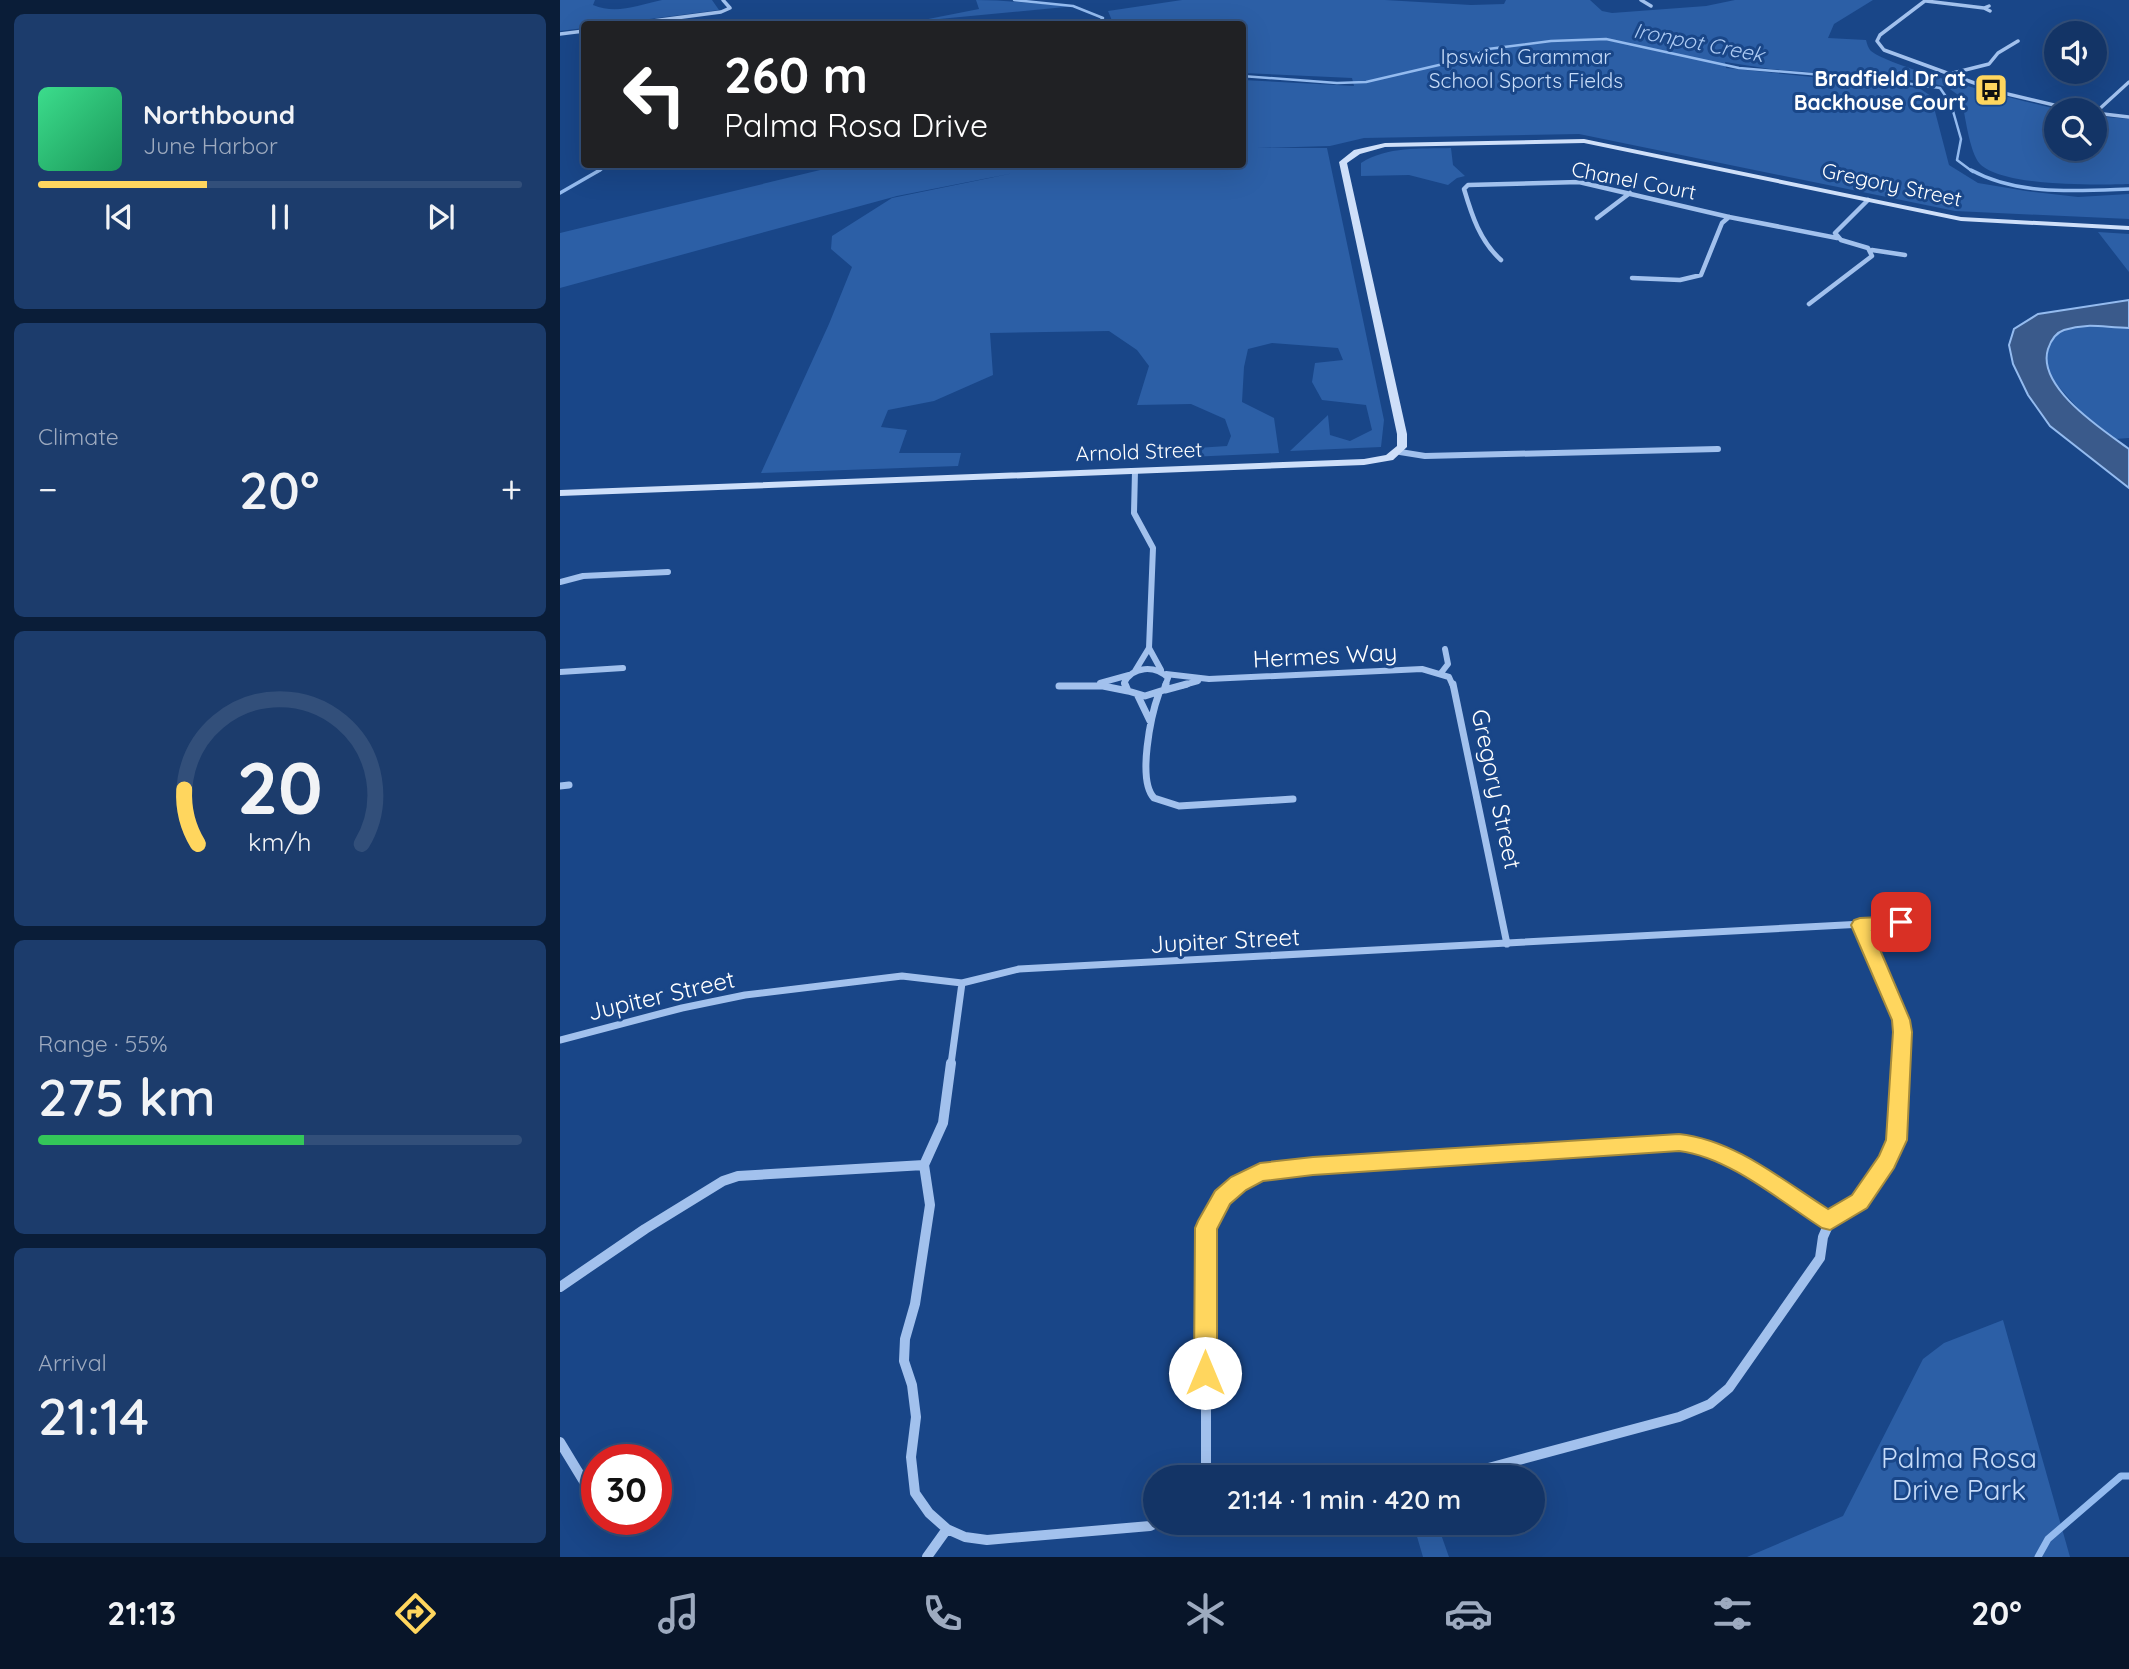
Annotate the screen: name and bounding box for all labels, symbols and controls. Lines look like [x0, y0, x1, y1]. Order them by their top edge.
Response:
water label: Ironpot Creek [1632, 17, 1768, 68]
map controls [2044, 21, 2107, 161]
button: sound [2044, 21, 2107, 84]
park label: Ipswich Grammar School Sports Fields [1429, 43, 1623, 93]
text: 260 m [724, 44, 868, 105]
icon: left [609, 49, 700, 140]
place label: Bradfield Dr at Backhouse Court [1794, 65, 1966, 115]
bus stop icon: Bradfield Dr at Backhouse Court [1972, 71, 2010, 109]
text: Northbound [143, 98, 295, 131]
button: search [2044, 98, 2107, 161]
text: Palma Rosa Drive [724, 105, 988, 145]
text: June Harbor [143, 131, 278, 160]
street label: Chanel Court [1569, 155, 1699, 205]
street label: Gregory Street [1820, 156, 1964, 212]
icon: previous [100, 198, 138, 236]
icon: pause [261, 198, 299, 236]
icon: next [422, 198, 460, 236]
text: Climate [38, 422, 119, 451]
street label: Arnold Street [1075, 436, 1203, 466]
text: 20° [239, 457, 319, 522]
text: − [38, 465, 58, 513]
text: + [501, 465, 522, 513]
street label: Hermes Way [1252, 636, 1398, 674]
street label: Gregory Street [1465, 706, 1529, 872]
text: 20 [237, 742, 323, 833]
text: km/h [248, 826, 312, 857]
pin [1871, 892, 1931, 952]
icon: arrive [1882, 903, 1920, 941]
street label: Jupiter Street [1149, 921, 1301, 959]
street label: Jupiter Street [585, 964, 737, 1026]
text: Range · 55% [38, 1029, 168, 1058]
text: 275 km [38, 1064, 216, 1129]
position arrow [1168, 1336, 1242, 1410]
text: Arrival [38, 1348, 107, 1377]
text: 21:14 [38, 1383, 149, 1448]
park label: Palma Rosa Drive Park [1881, 1440, 2037, 1507]
speed limit sign: 30 [581, 1444, 672, 1535]
text: 21:14 · 1 min · 420 m [1227, 1483, 1461, 1516]
icon: directions [391, 1589, 440, 1638]
icon: music [654, 1589, 703, 1638]
icon: phone [918, 1589, 967, 1638]
icon: climate [1181, 1589, 1230, 1638]
icon: car [1444, 1589, 1493, 1638]
icon: filters [1708, 1589, 1757, 1638]
text: 21:13 [107, 1593, 176, 1633]
text: 20° [1971, 1593, 2022, 1633]

